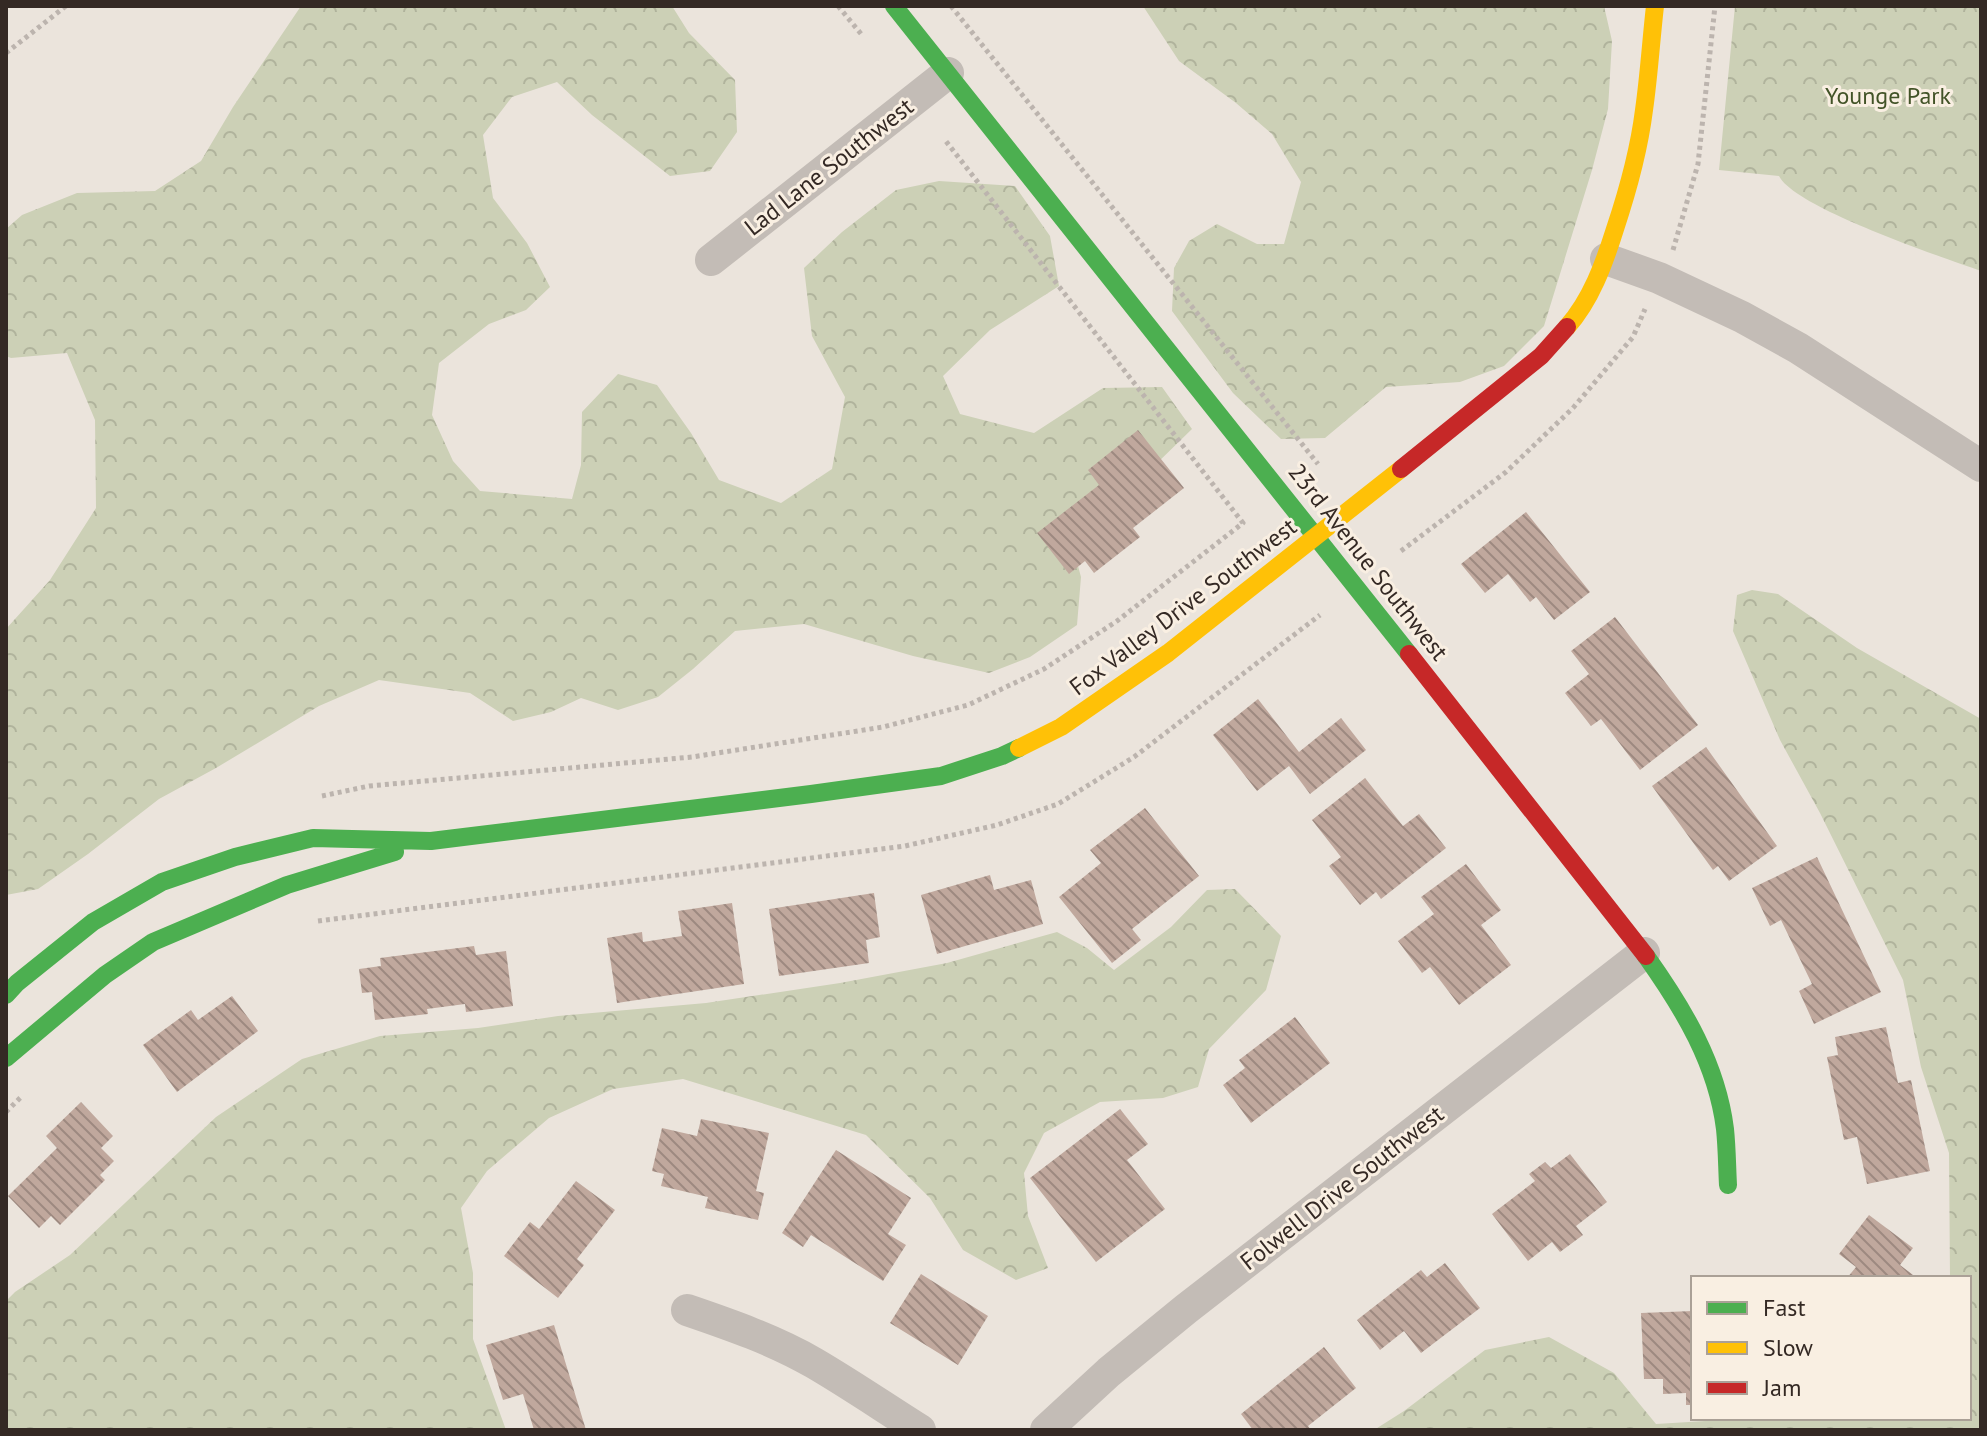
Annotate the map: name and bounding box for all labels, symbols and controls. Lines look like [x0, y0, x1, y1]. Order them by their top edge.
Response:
park label: Younge Park [1825, 80, 1951, 111]
street label: Lad Lane Southwest [738, 91, 920, 242]
street label: 23rd Avenue Southwest [1282, 457, 1455, 667]
street label: Fox Valley Drive Southwest [1063, 511, 1302, 702]
street label: Folwell Drive Southwest [1234, 1098, 1450, 1277]
legend [1691, 1276, 1971, 1420]
text: Fast [1763, 1292, 1806, 1323]
text: Slow [1763, 1332, 1813, 1363]
text: Jam [1762, 1372, 1801, 1403]

